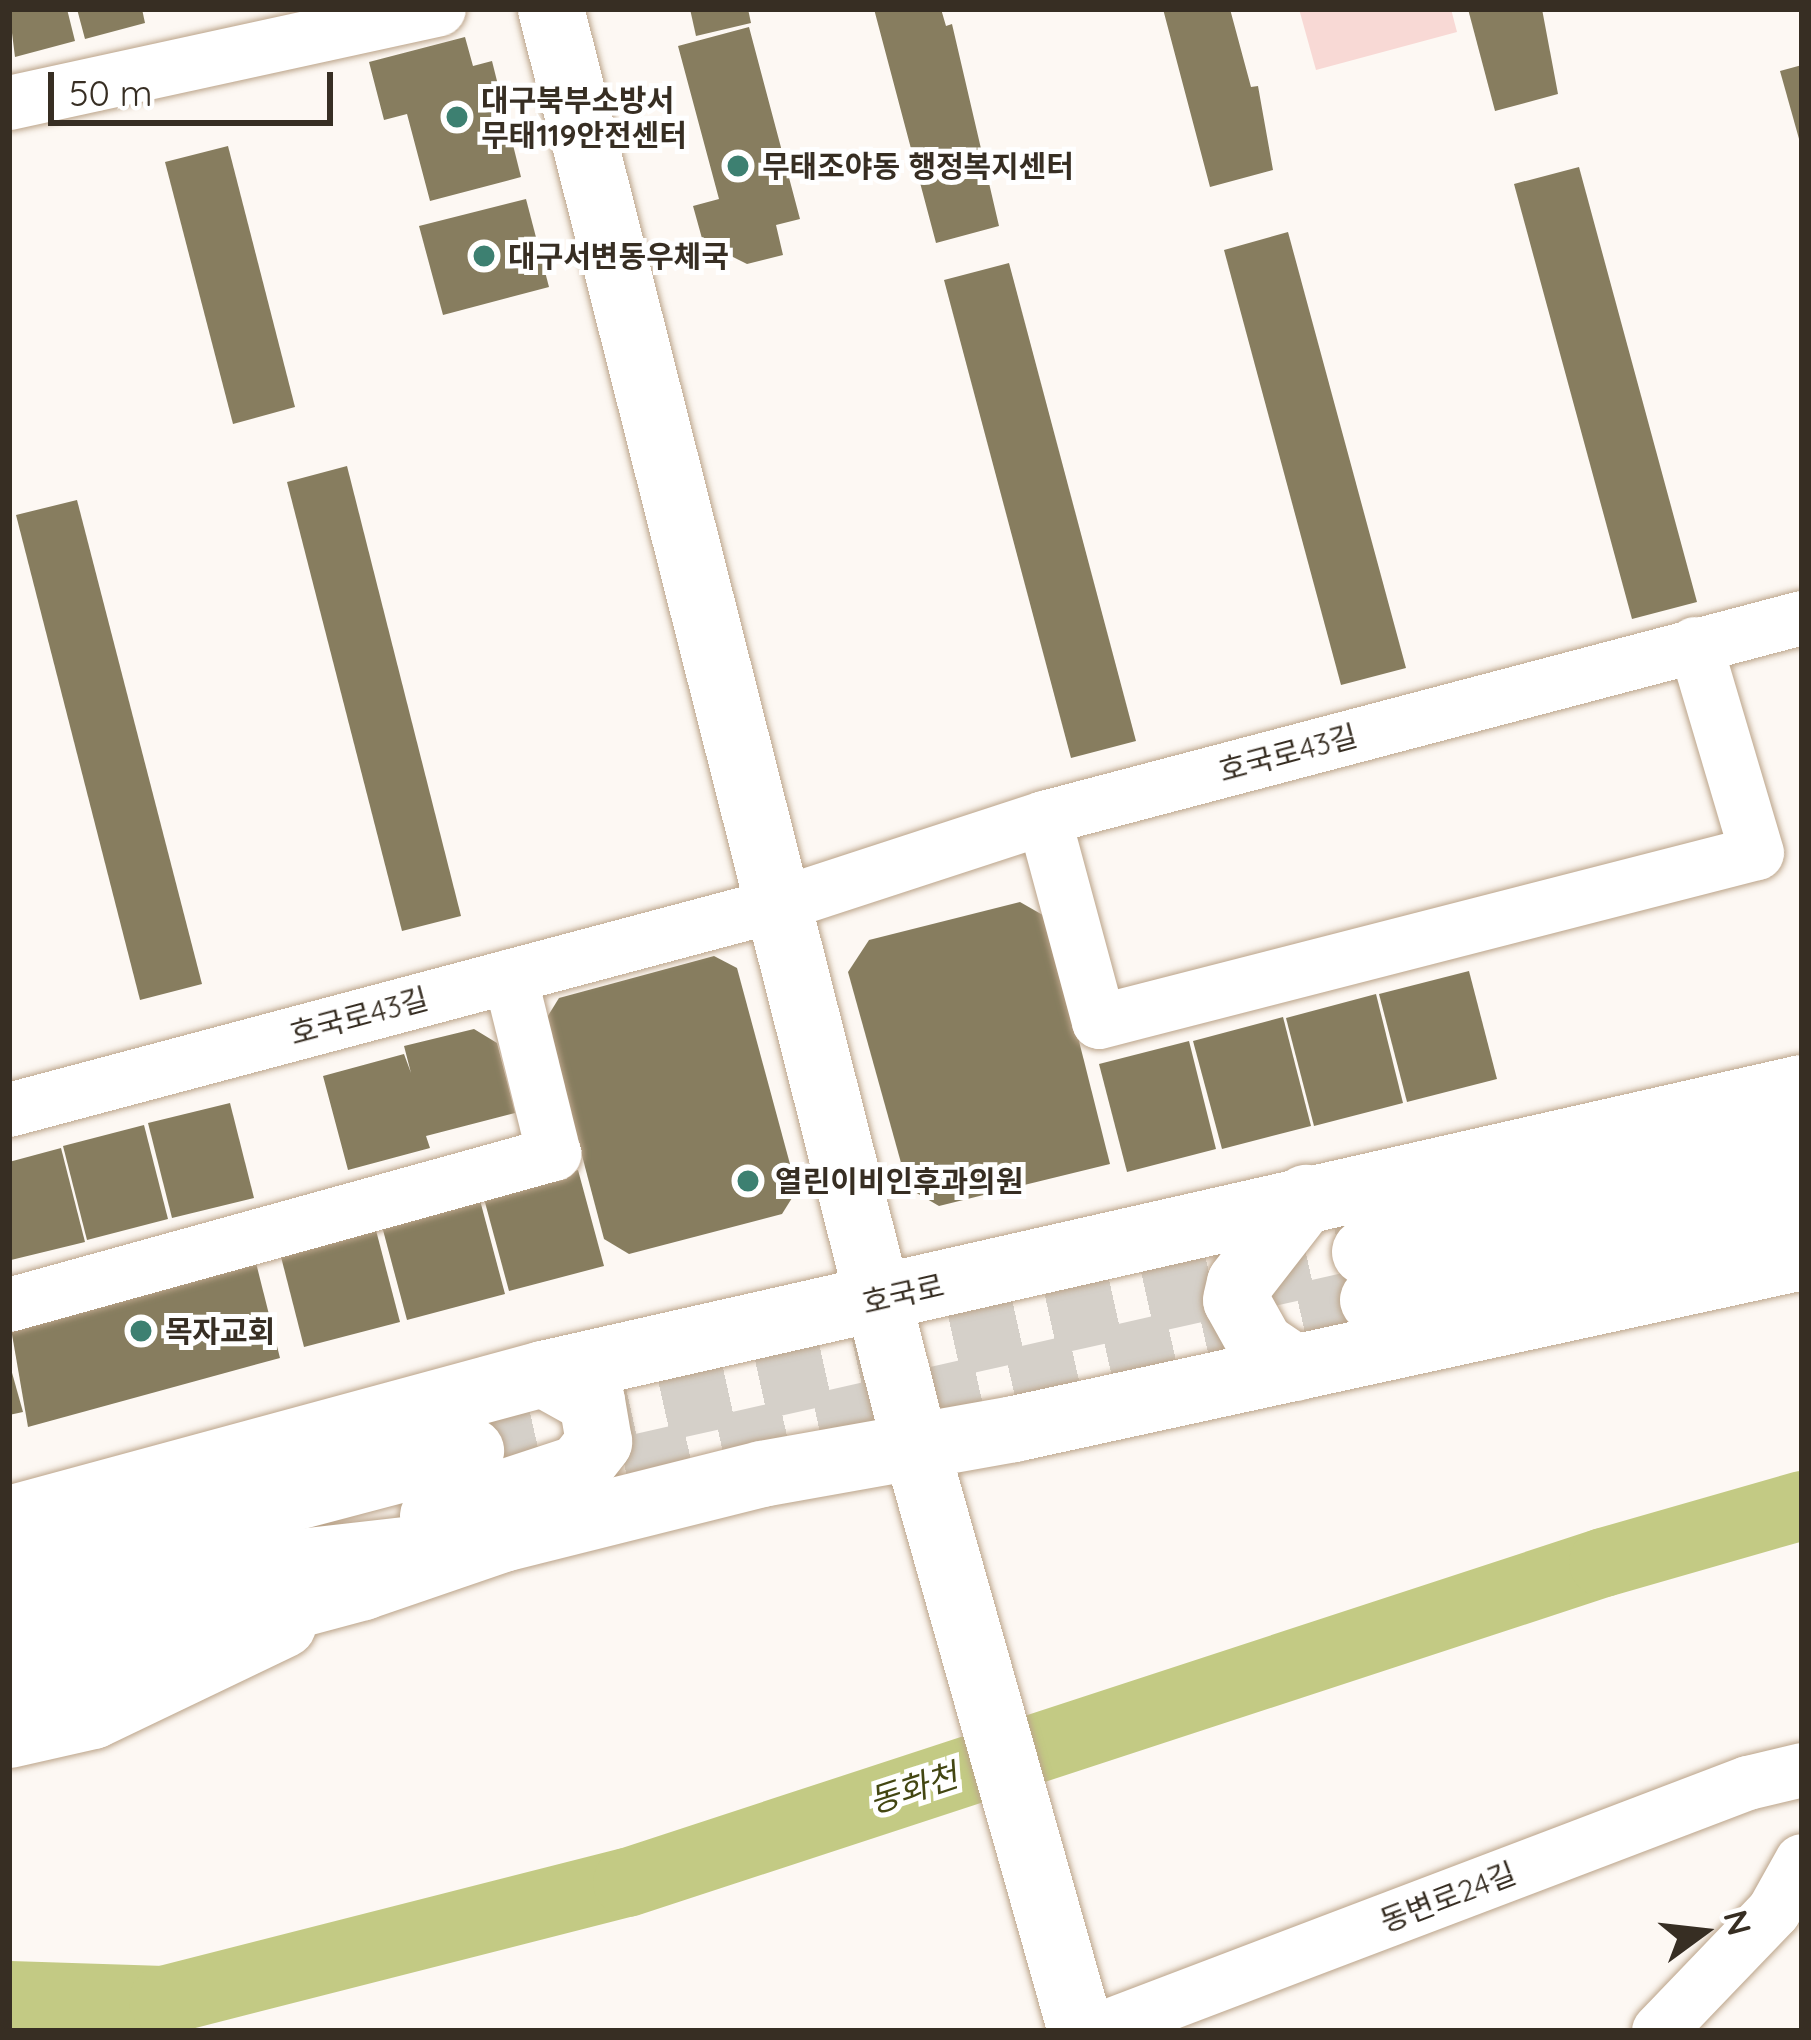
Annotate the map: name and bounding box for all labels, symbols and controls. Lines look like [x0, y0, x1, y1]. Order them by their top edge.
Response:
scale bar [54, 48, 339, 122]
text: 50 m [69, 70, 153, 115]
place label: 대구북부소방서 무태119안전센터 [481, 82, 687, 152]
marker: 대구북부소방서 무태119안전센터 [444, 104, 470, 130]
place label: 무태조야동 행정복지센터 [762, 148, 1074, 184]
marker: 무태조야동 행정복지센터 [725, 153, 751, 179]
place label: 대구서변동우체국 [508, 238, 729, 274]
marker: 대구서변동우체국 [471, 243, 497, 269]
street label: 호국로43길 [1215, 717, 1361, 789]
street label: 호국로43길 [286, 980, 432, 1052]
place label: 열린이비인후과의원 [775, 1163, 1023, 1199]
marker: 열린이비인후과의원 [732, 1165, 764, 1197]
street label: 호국로 [859, 1267, 947, 1321]
place label: 목자교회 [165, 1313, 275, 1349]
marker: 목자교회 [128, 1318, 154, 1344]
water label: 동화천 [864, 1755, 962, 1821]
street label: 동변로24길 [1375, 1855, 1521, 1939]
north arrow [1643, 1872, 1763, 1992]
text: N [1715, 1906, 1761, 1940]

